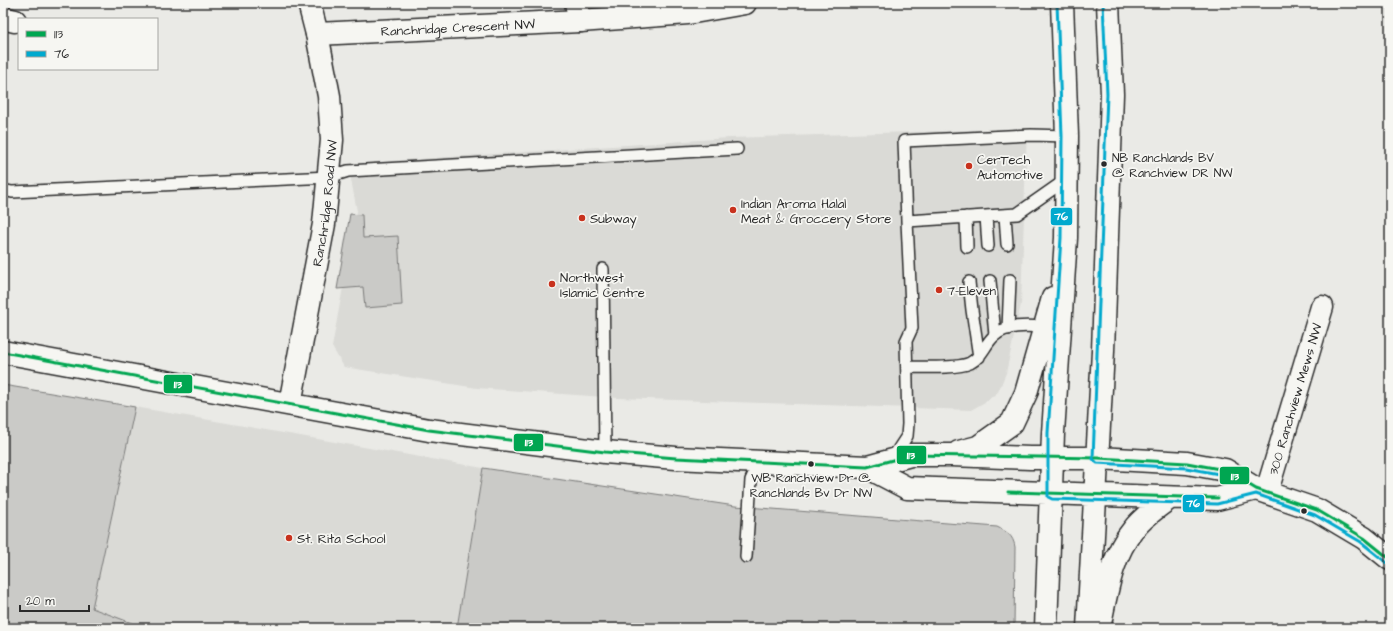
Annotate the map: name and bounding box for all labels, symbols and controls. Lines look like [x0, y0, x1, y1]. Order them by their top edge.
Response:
street label: Ranchridge Crescent NW [380, 15, 536, 41]
legend [18, 18, 158, 70]
text: 113 [54, 26, 63, 43]
text: 76 [54, 46, 69, 63]
street label: Ranchridge Road NW [308, 138, 342, 268]
place label: NB Ranchlands BV @ Ranchview DR NW [1112, 150, 1233, 182]
place label: CerTech Automotive [977, 151, 1043, 184]
marker: NB Ranchlands BV @ Ranchview DR NW [1099, 159, 1109, 169]
marker: CerTech Automotive [964, 161, 974, 171]
place label: Indian Aroma Halal Meat & Groccery Store [741, 195, 891, 229]
marker: Indian Aroma Halal Meat & Groccery Store [728, 205, 738, 215]
line badge: 76 [1050, 207, 1073, 226]
text: 76 [1053, 209, 1068, 224]
place label: Subway [590, 210, 637, 229]
marker: Subway [577, 213, 587, 223]
place label: Northwest Islamic Centre [560, 269, 645, 302]
marker: Northwest Islamic Centre [547, 279, 557, 289]
place label: 7-Eleven [947, 282, 997, 300]
marker: 7-Eleven [934, 285, 944, 295]
street label: 300 Ranchview Mews NW [1264, 321, 1327, 477]
line badge: 113 [163, 374, 193, 394]
text: 113 [174, 377, 183, 392]
line badge: 113 [513, 433, 544, 452]
text: 113 [525, 435, 534, 450]
line badge: 113 [896, 445, 927, 465]
text: 113 [907, 448, 916, 463]
marker: WB Ranchview Dr @ Ranchlands Bv Dr NW [806, 459, 816, 469]
line badge: 113 [1219, 466, 1250, 485]
text: 113 [1231, 469, 1240, 484]
place label: WB Ranchview Dr @ Ranchlands Bv Dr NW [750, 470, 873, 502]
line badge: 76 [1182, 494, 1205, 513]
text: 76 [1185, 496, 1200, 511]
unlabelled marker [1299, 506, 1309, 516]
place label: St. Rita School [297, 530, 386, 548]
marker: St. Rita School [284, 533, 294, 543]
scale bar [20, 587, 89, 613]
text: 20 m [26, 593, 55, 610]

